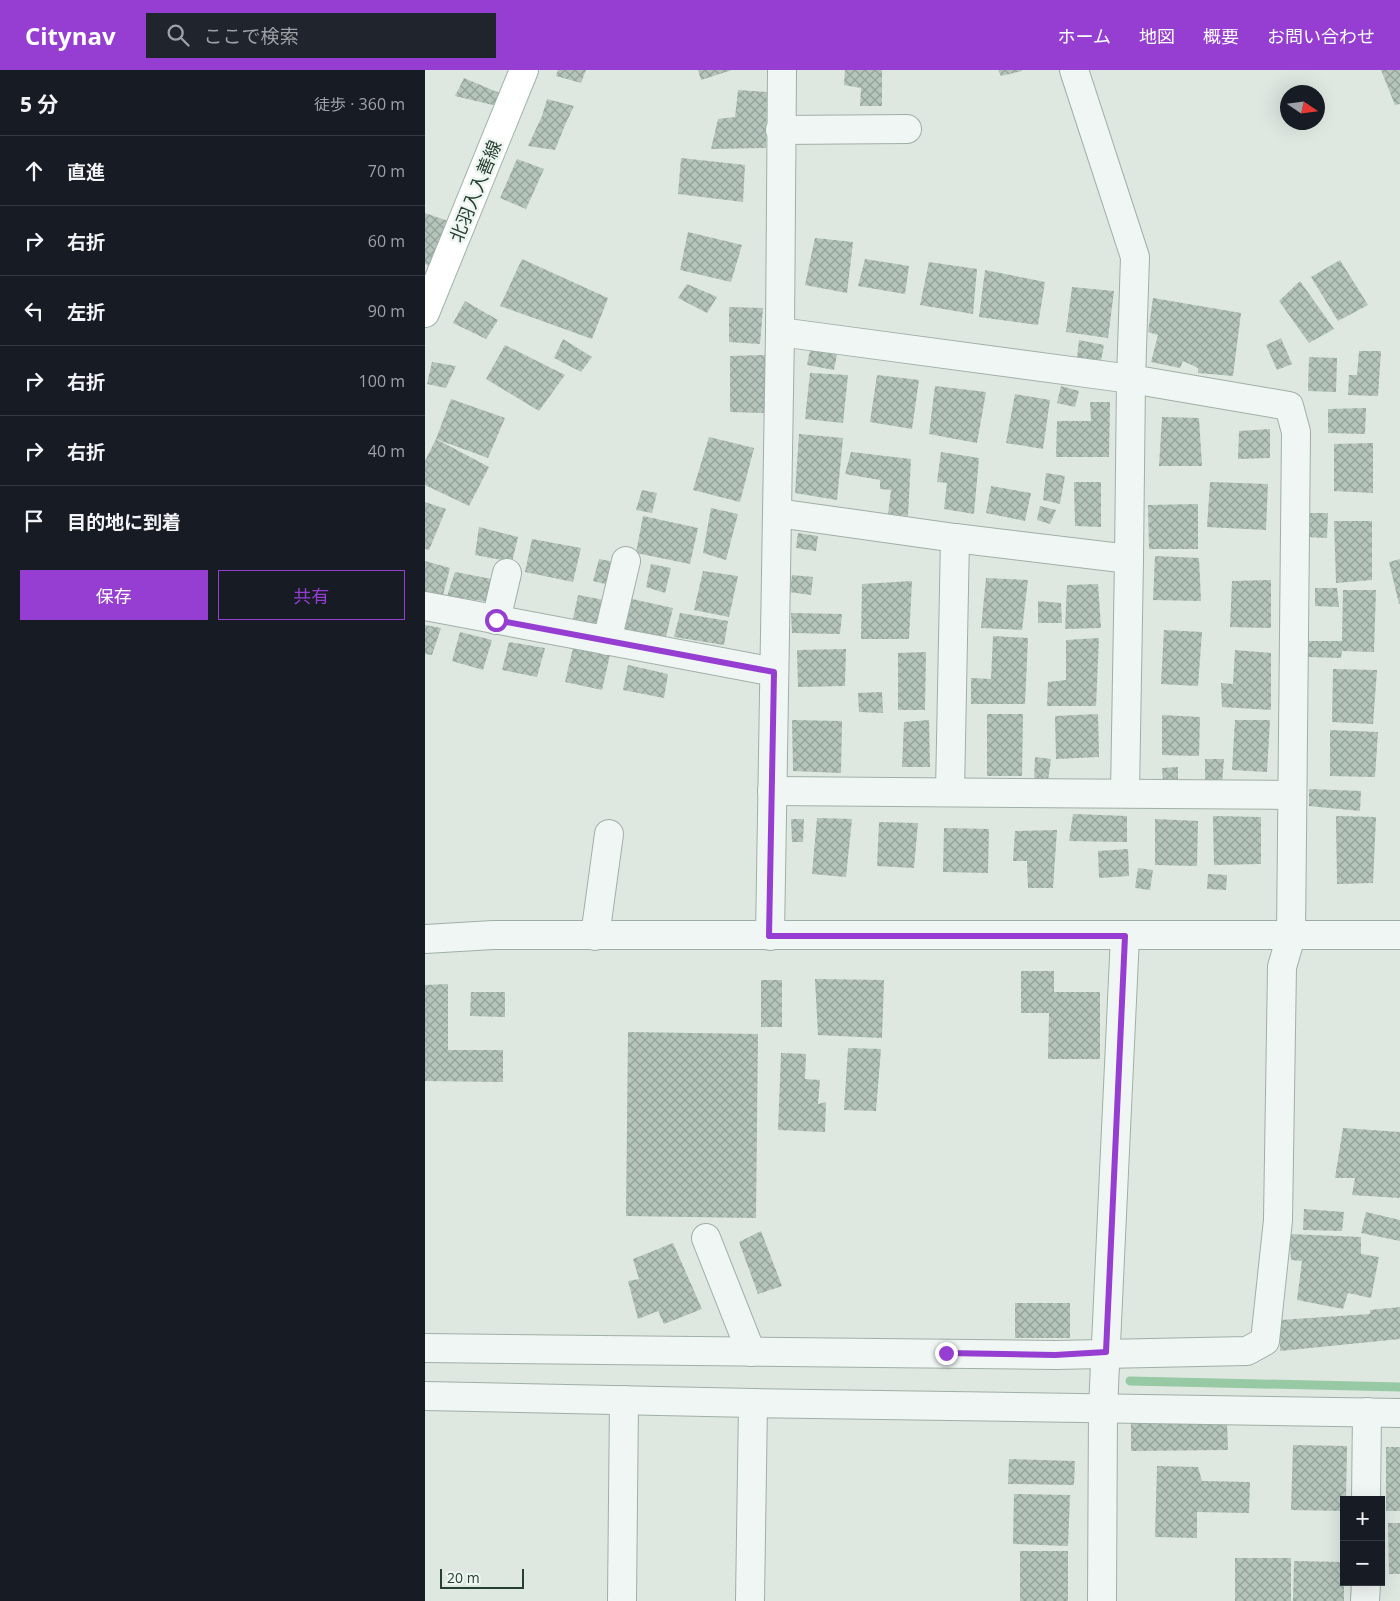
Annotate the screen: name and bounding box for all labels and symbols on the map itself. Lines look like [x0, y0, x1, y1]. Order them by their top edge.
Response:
north arrow [1280, 85, 1325, 130]
street label: 北羽入入善線 [444, 136, 506, 246]
route start [485, 609, 508, 632]
route end [935, 1342, 958, 1365]
scale bar [440, 1566, 524, 1589]

